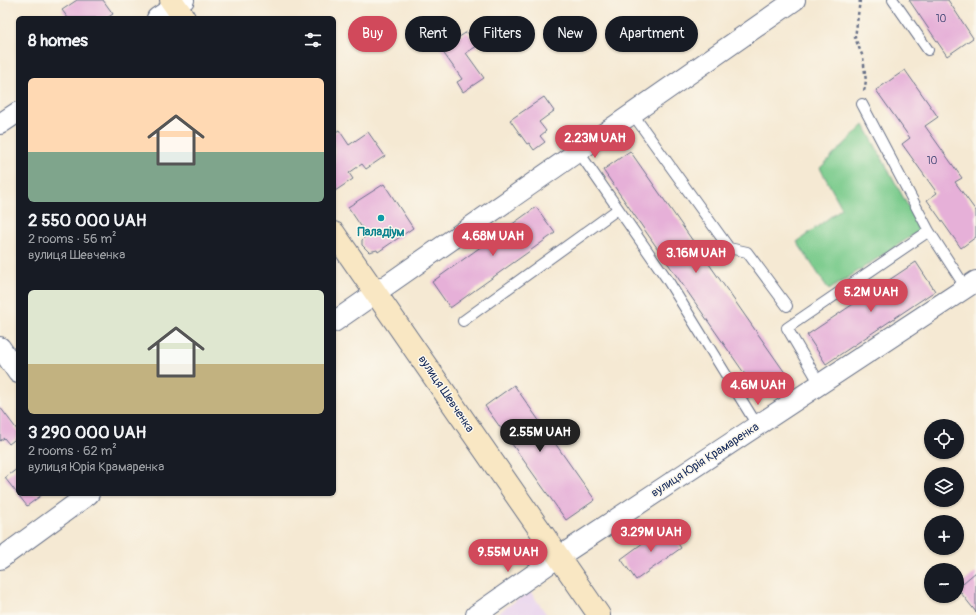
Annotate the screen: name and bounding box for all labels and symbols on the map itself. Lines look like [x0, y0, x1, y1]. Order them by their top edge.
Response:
house number: 10 [936, 13, 947, 25]
pin: 2.23M UAH [549, 125, 641, 159]
house number: 10 [927, 155, 938, 167]
marker: Паладіум [376, 213, 386, 223]
pin: 4.68M UAH [447, 223, 539, 257]
place label: Паладіум [357, 225, 405, 240]
pin: 3.16M UAH [650, 240, 742, 274]
pin: 5.2M UAH [830, 279, 912, 313]
street label: вулиця Шевченка [415, 353, 478, 436]
pin: 4.6M UAH [717, 372, 799, 406]
pin: 2.55M UAH [494, 419, 586, 453]
street label: вулиця Юрія Крамаренка [648, 419, 762, 501]
pin: 3.29M UAH [605, 519, 697, 553]
pin: 9.55M UAH [462, 539, 554, 573]

